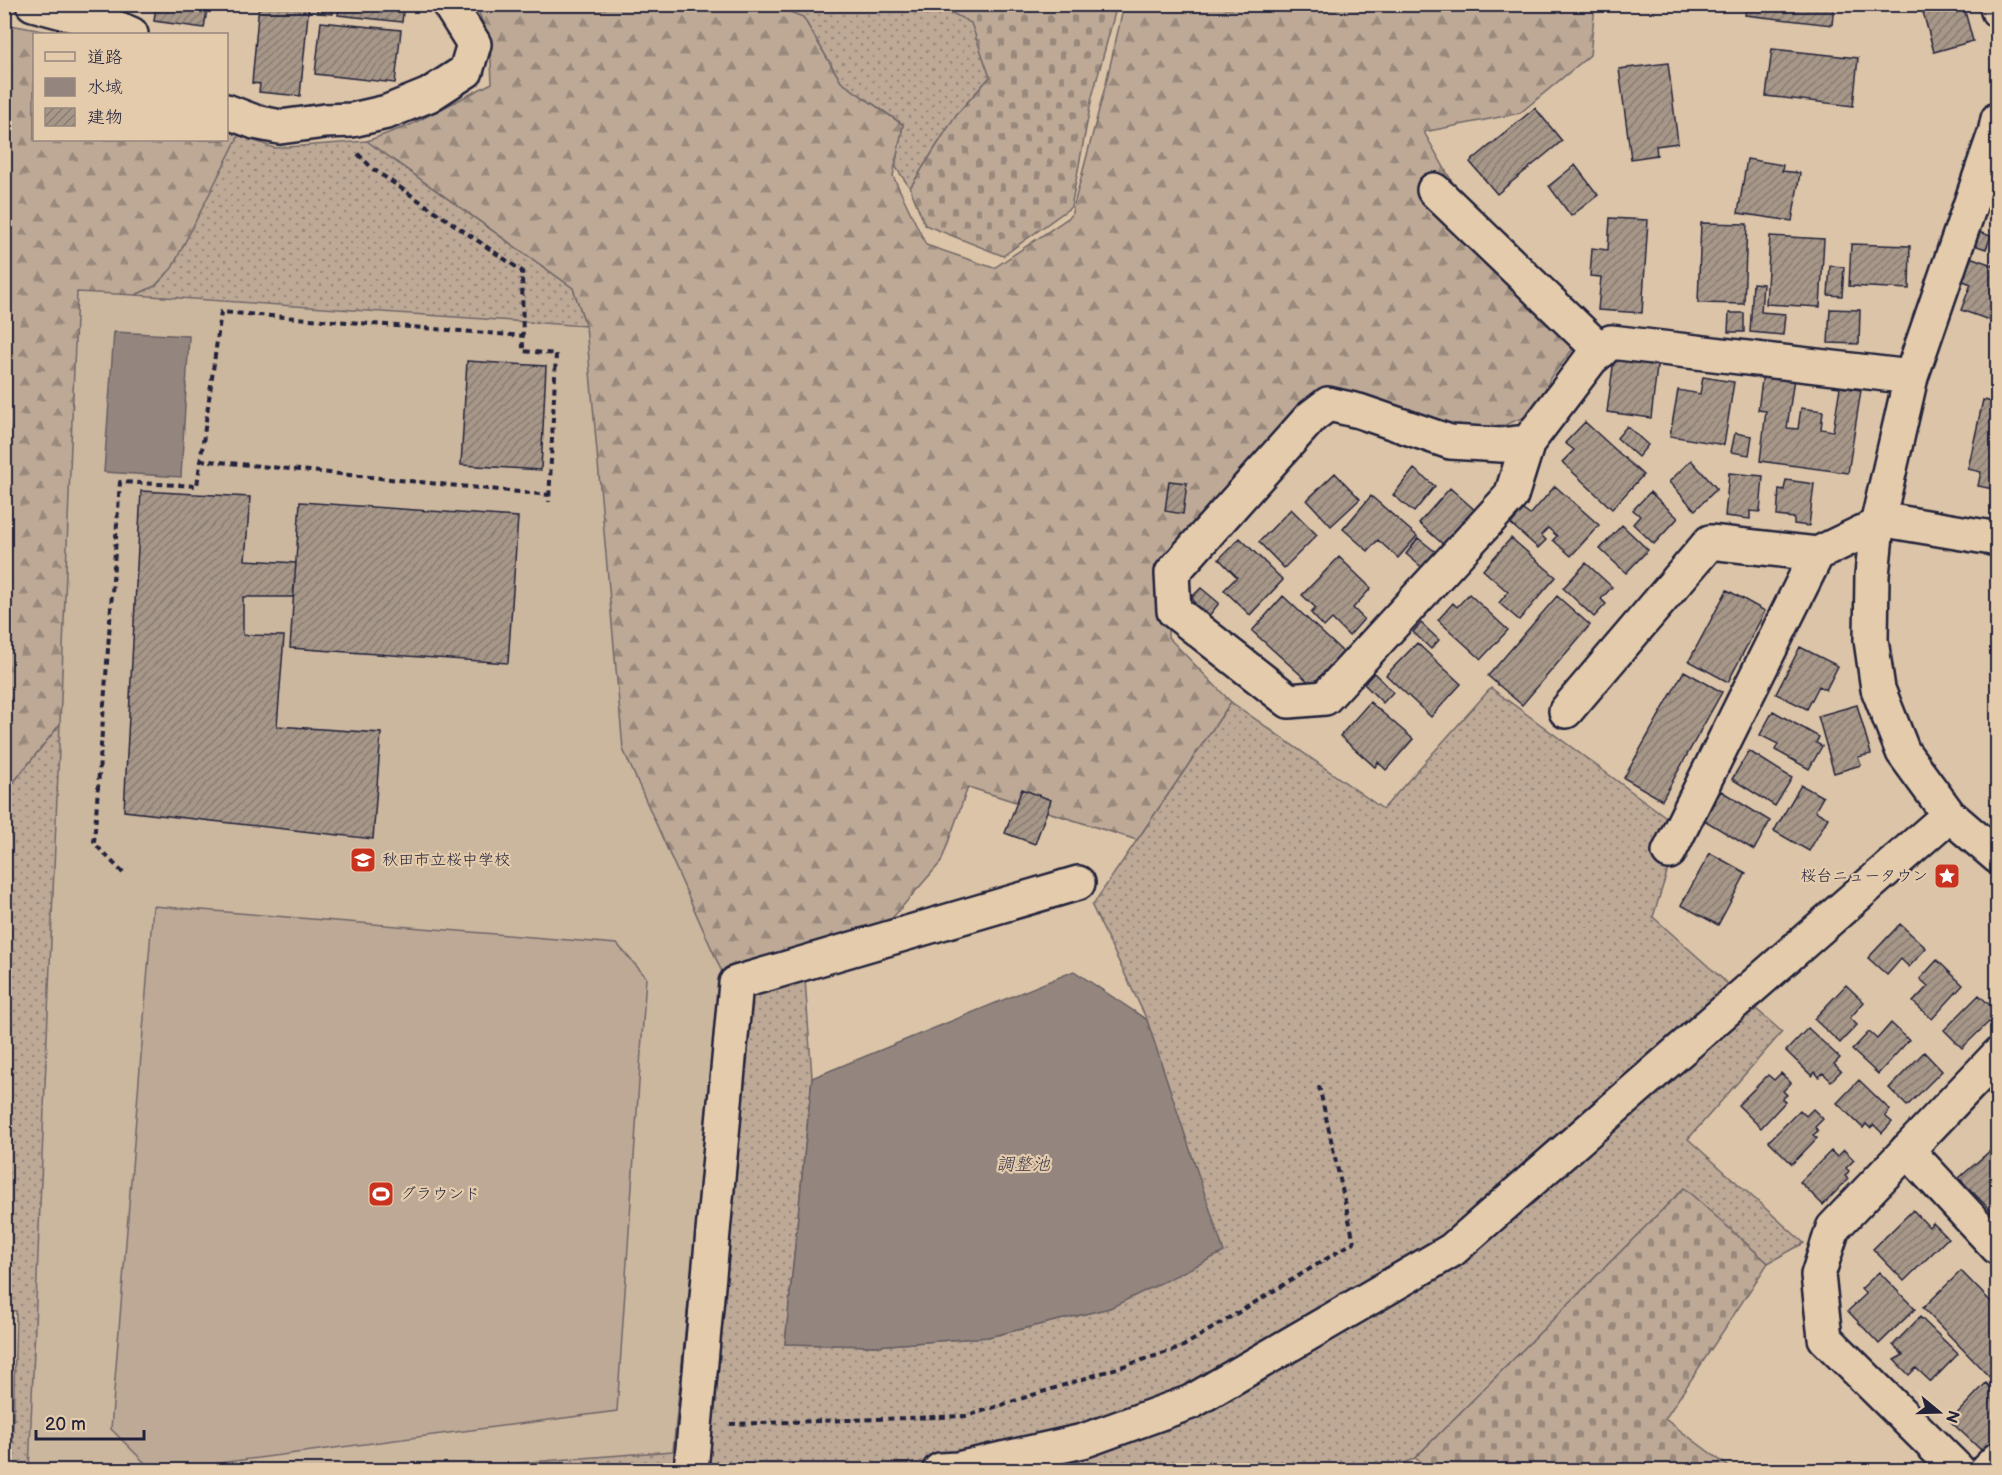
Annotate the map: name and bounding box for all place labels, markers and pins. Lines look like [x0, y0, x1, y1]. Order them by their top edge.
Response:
school or university icon: 秋田市立桜中学校 [348, 845, 378, 875]
place label: 秋田市立桜中学校 [382, 851, 510, 870]
place icon: 桜台ニュータウン [1932, 861, 1962, 891]
place label: 桜台ニュータウン [1800, 867, 1928, 886]
sports icon: グラウンド [366, 1179, 396, 1209]
place label: グラウンド [400, 1185, 480, 1204]

